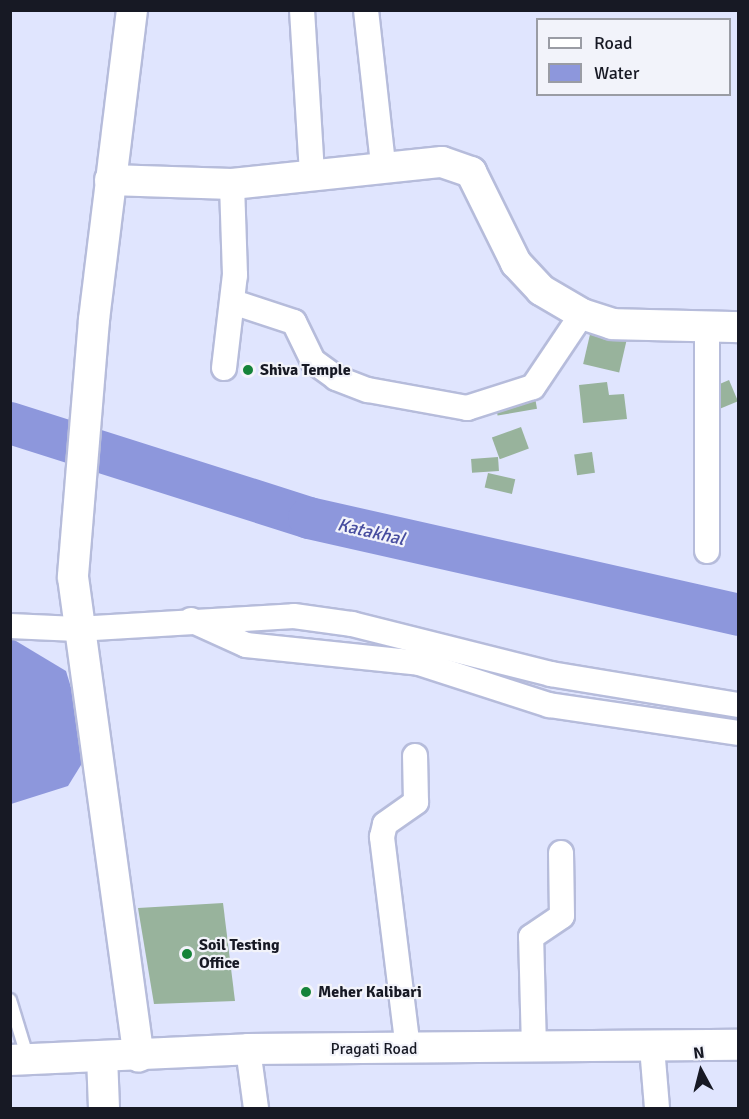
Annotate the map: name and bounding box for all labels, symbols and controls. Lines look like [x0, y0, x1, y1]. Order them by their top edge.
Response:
legend [536, 18, 731, 96]
text: Road [594, 32, 633, 54]
text: Water [594, 62, 639, 84]
place label: Shiva Temple [260, 360, 351, 380]
marker: Shiva Temple [241, 363, 255, 377]
water label: Katakhal [335, 514, 407, 550]
place label: Soil Testing Office [199, 935, 279, 973]
marker: Soil Testing Office [180, 947, 194, 961]
place label: Meher Kalibari [318, 982, 422, 1002]
marker: Meher Kalibari [299, 985, 313, 999]
street label: Pragati Road [331, 1039, 417, 1059]
north arrow [671, 1041, 731, 1101]
text: N [692, 1043, 706, 1064]

